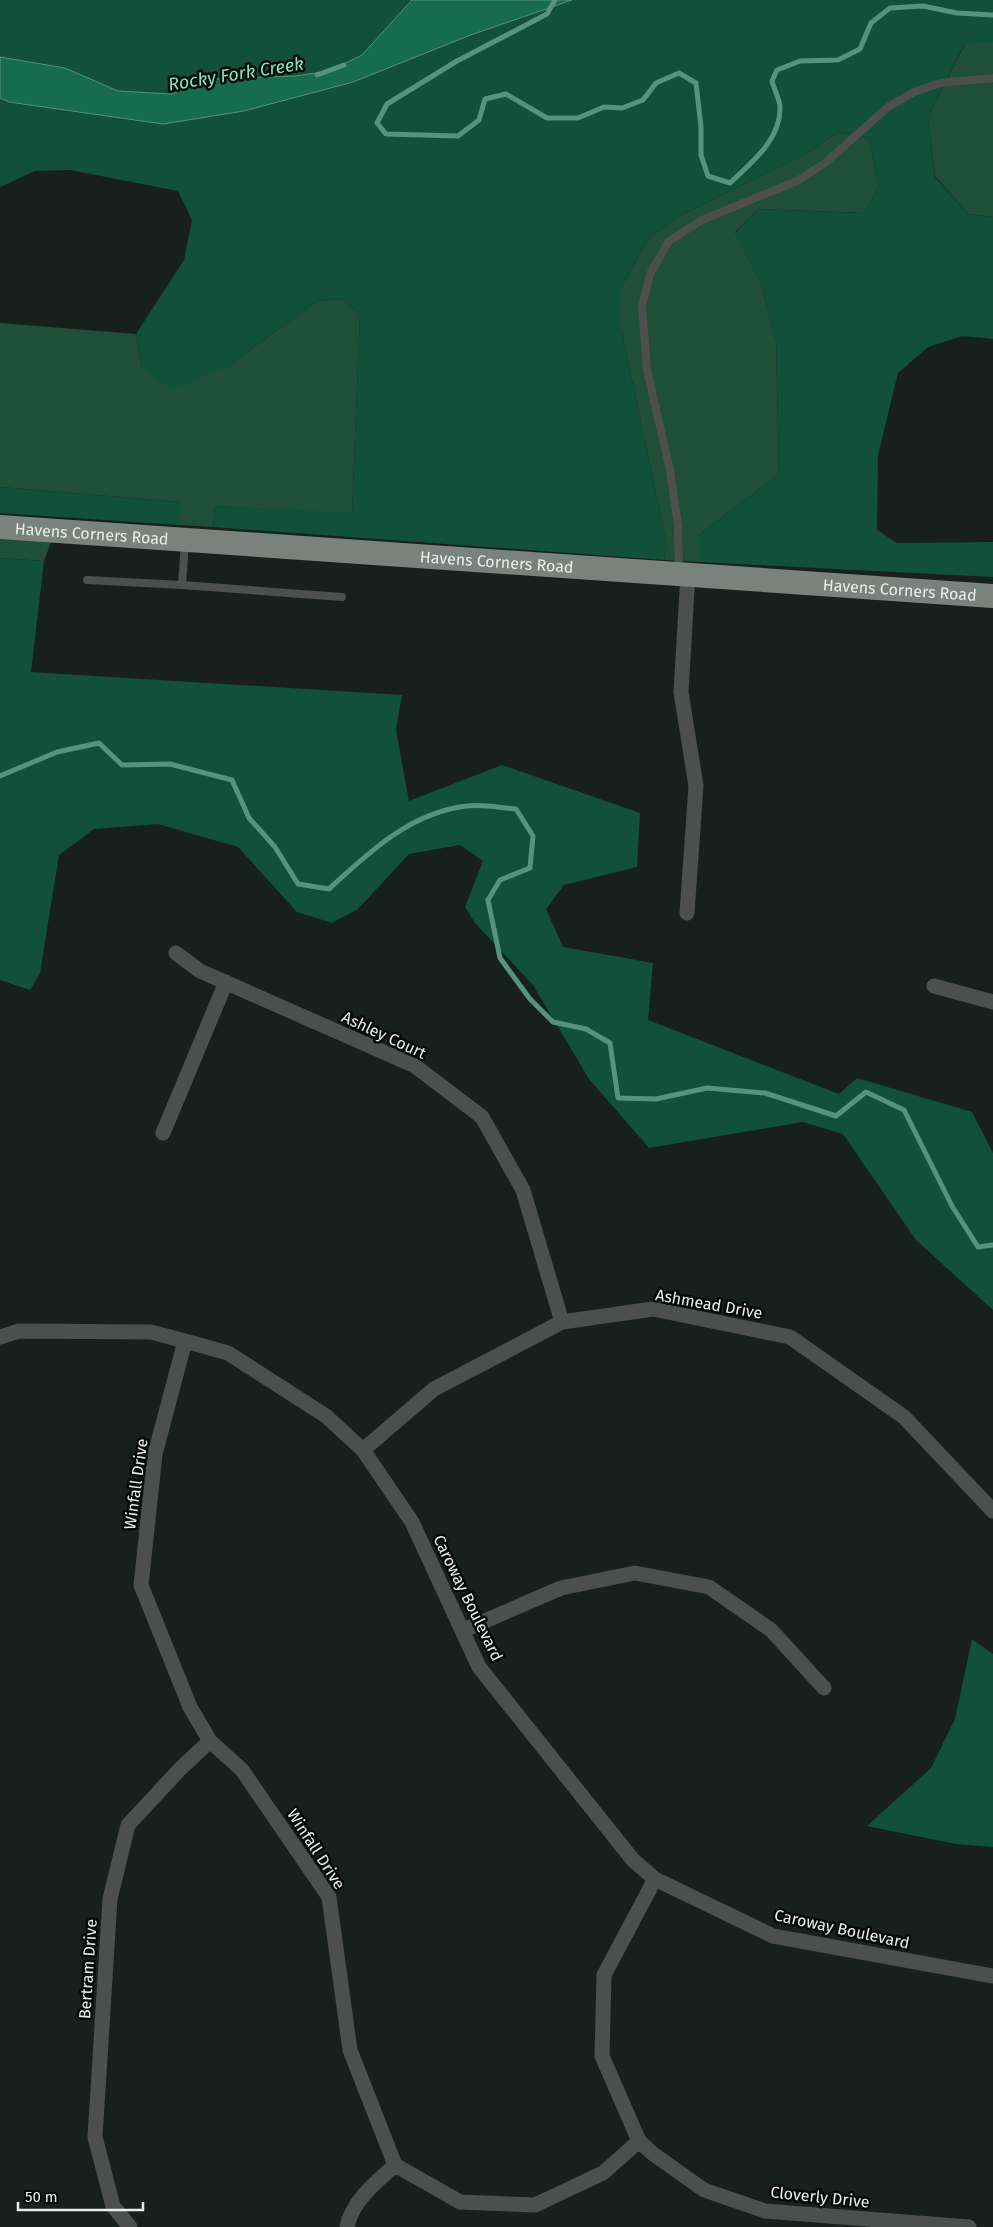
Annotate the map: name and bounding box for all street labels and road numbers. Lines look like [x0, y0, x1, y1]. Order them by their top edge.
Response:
street label: Havens Corners Road [14, 519, 169, 548]
street label: Havens Corners Road [419, 547, 574, 576]
street label: Havens Corners Road [822, 575, 977, 604]
street label: Ashley Court [339, 1007, 429, 1063]
street label: Ashmead Drive [654, 1285, 764, 1323]
street label: Winfall Drive [120, 1437, 152, 1531]
street label: Caroway Boulevard [429, 1532, 507, 1664]
street label: Winfall Drive [283, 1805, 349, 1893]
street label: Caroway Boulevard [773, 1905, 911, 1953]
street label: Bertram Drive [75, 1918, 101, 2020]
street label: Cloverly Drive [769, 2182, 871, 2212]

